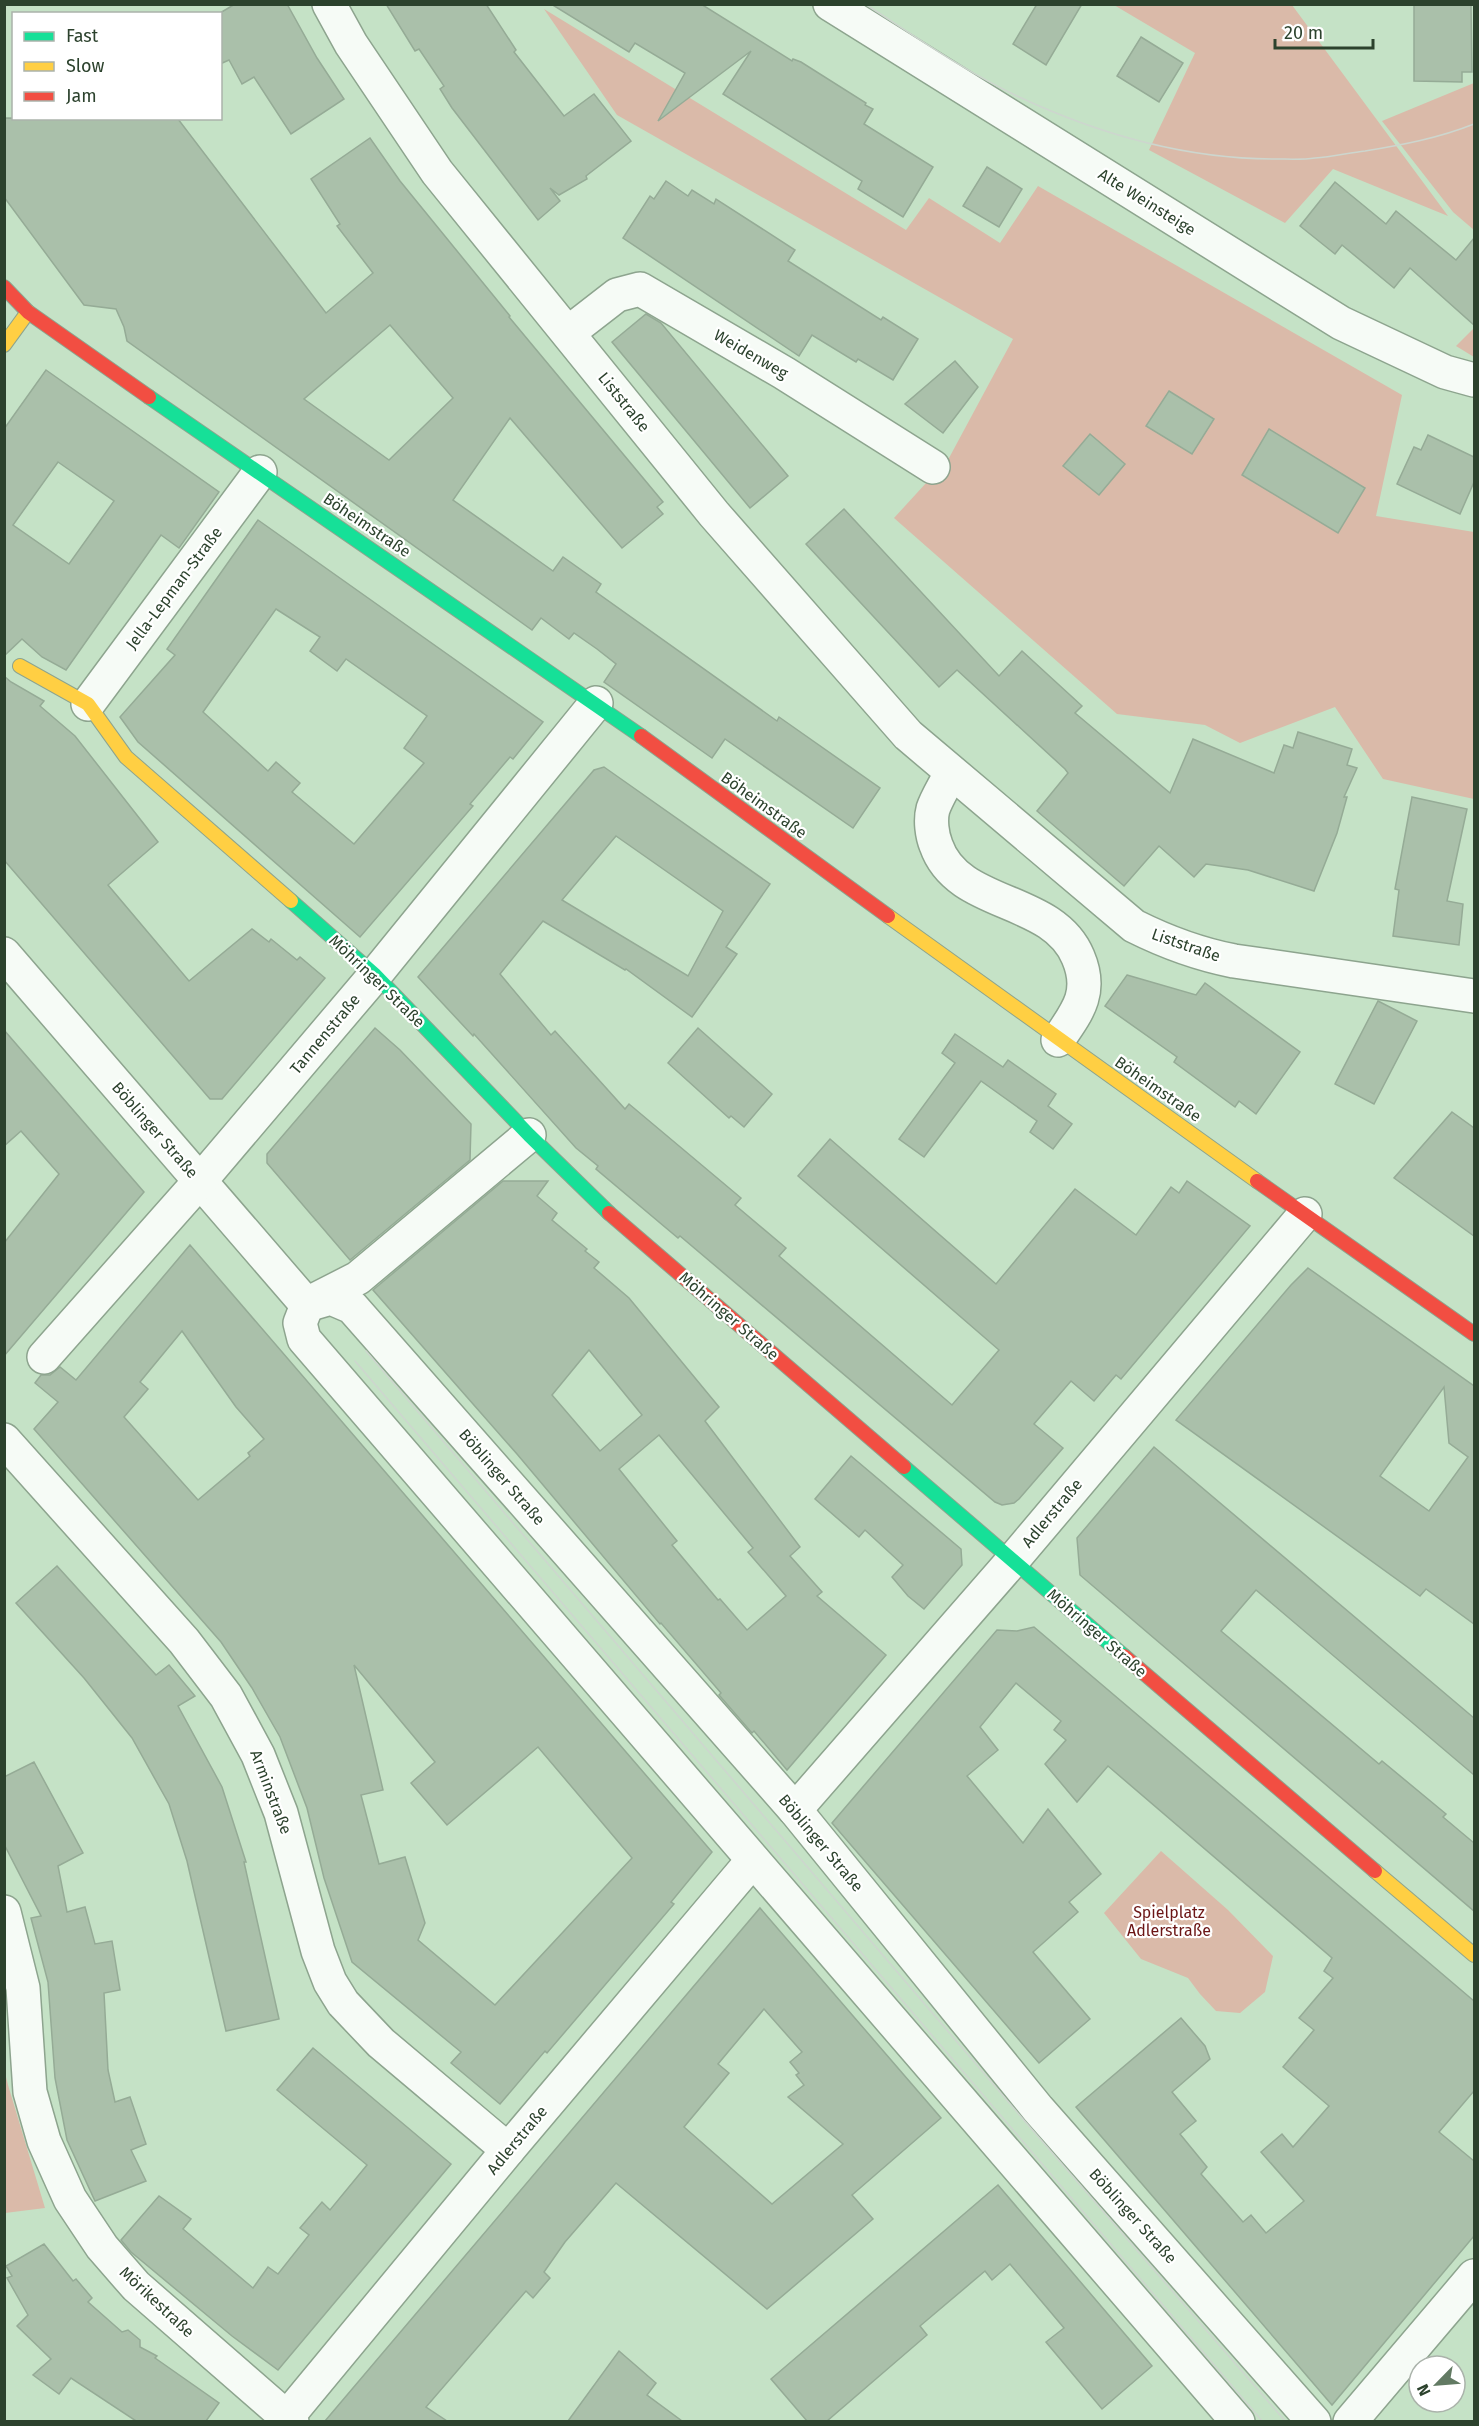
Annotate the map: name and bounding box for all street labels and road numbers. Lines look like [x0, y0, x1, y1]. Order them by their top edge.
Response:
street label: Alte Weinsteige [1095, 165, 1199, 239]
street label: Weidenweg [711, 325, 792, 383]
street label: Liststraße [594, 368, 654, 436]
street label: Böheimstraße [320, 489, 414, 561]
street label: Jella-Lepman-Straße [122, 523, 226, 653]
street label: Böheimstraße [717, 768, 811, 842]
street label: Liststraße [1149, 924, 1223, 966]
street label: Möhringer Straße [325, 931, 429, 1031]
street label: Tannenstraße [286, 990, 364, 1078]
street label: Böheimstraße [1111, 1052, 1205, 1126]
street label: Böblinger Straße [108, 1078, 202, 1182]
street label: Möhringer Straße [675, 1268, 783, 1364]
street label: Böblinger Straße [455, 1425, 549, 1529]
street label: Adlerstraße [1018, 1475, 1086, 1551]
street label: Möhringer Straße [1043, 1585, 1151, 1681]
street label: Arminstraße [246, 1747, 296, 1837]
street label: Böblinger Straße [775, 1790, 867, 1896]
street label: Adlerstraße [483, 2102, 551, 2178]
street label: Böblinger Straße [1085, 2165, 1181, 2267]
street label: Mörikestraße [116, 2263, 198, 2341]

